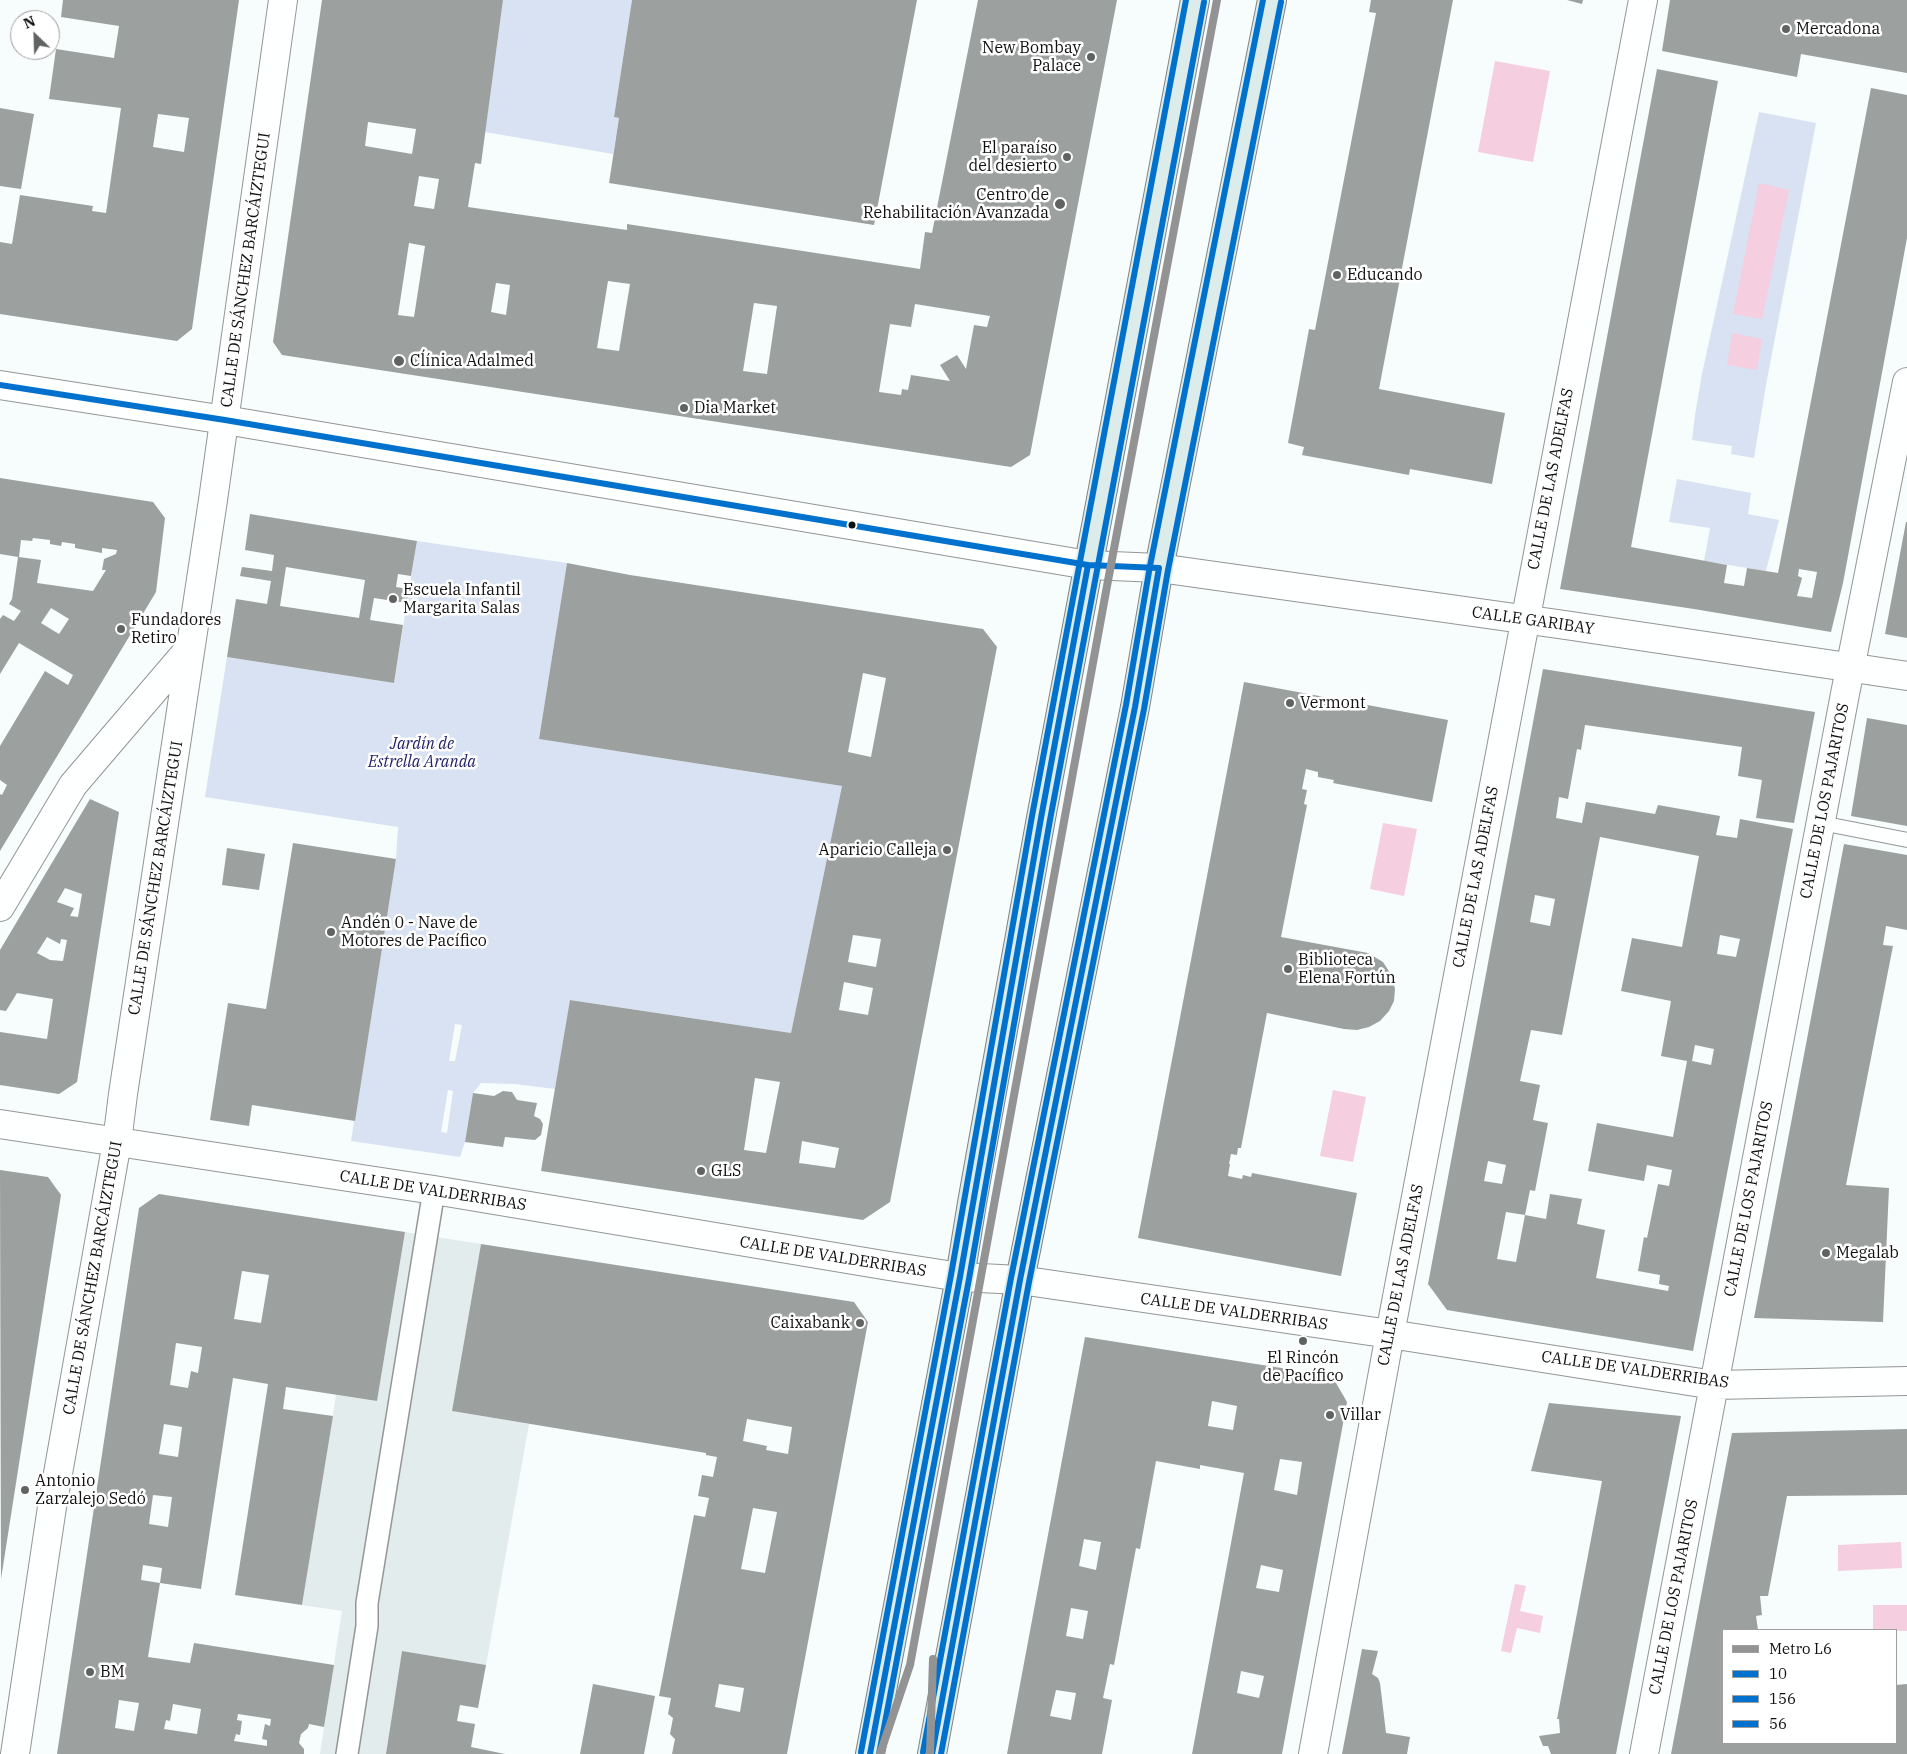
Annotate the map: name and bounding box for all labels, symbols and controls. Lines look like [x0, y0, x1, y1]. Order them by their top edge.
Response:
north arrow [10, 10, 60, 60]
text: N [21, 12, 38, 33]
place label: Mercadona [1796, 19, 1880, 39]
marker: Mercadona [1780, 23, 1792, 35]
place label: New Bombay Palace [982, 38, 1081, 76]
marker: New Bombay Palace [1085, 51, 1097, 63]
street label: CALLE DE SÁNCHEZ BARCÁIZTEGUI [217, 131, 275, 409]
place label: El paraíso del desierto [969, 138, 1057, 176]
marker: El paraíso del desierto [1061, 151, 1073, 163]
place label: Centro de Rehabilitación Avanzada [863, 185, 1049, 223]
marker: Centro de Rehabilitación Avanzada [1053, 197, 1067, 211]
place label: Educando [1347, 265, 1423, 285]
marker: Educando [1331, 269, 1343, 281]
place label: Cĺínica Adalmed [410, 351, 534, 371]
marker: Cĺínica Adalmed [392, 354, 406, 368]
street label: CALLE DE LAS ADELFAS [1524, 387, 1578, 571]
place label: Dia Market [694, 398, 776, 418]
marker: Dia Market [678, 402, 690, 414]
unlabelled marker [847, 520, 857, 530]
place label: Escuela Infantil Margarita Salas [403, 580, 521, 618]
marker: Escuela Infantil Margarita Salas [387, 593, 399, 605]
street label: CALLE GARIBAY [1471, 603, 1595, 639]
place label: Fundadores Retiro [131, 610, 221, 648]
marker: Fundadores Retiro [115, 623, 127, 635]
place label: Vermont [1300, 693, 1366, 713]
marker: Vermont [1284, 697, 1296, 709]
street label: CALLE DE LOS PAJARITOS [1797, 701, 1853, 901]
park label: Jardín de Estrella Aranda [368, 734, 476, 772]
street label: CALLE DE SÁNCHEZ BARCÁIZTEGUI [125, 739, 187, 1017]
street label: CALLE DE LAS ADELFAS [1449, 785, 1503, 969]
place label: Aparicio Calleja [819, 840, 937, 860]
marker: Aparicio Calleja [941, 844, 953, 856]
place label: Andén 0 - Nave de Motores de Pacífico [341, 913, 487, 951]
marker: Andén 0 - Nave de Motores de Pacífico [325, 926, 337, 938]
place label: Biblioteca Elena Fortún [1298, 950, 1396, 988]
marker: Biblioteca Elena Fortún [1282, 963, 1294, 975]
street label: CALLE DE LOS PAJARITOS [1721, 1099, 1777, 1299]
street label: CALLE DE SÁNCHEZ BARCÁIZTEGUI [59, 1140, 127, 1416]
place label: GLS [711, 1161, 741, 1181]
marker: GLS [695, 1165, 707, 1177]
street label: CALLE DE VALDERRIBAS [338, 1167, 528, 1215]
street label: CALLE DE LAS ADELFAS [1374, 1183, 1428, 1367]
street label: CALLE DE VALDERRIBAS [738, 1233, 928, 1281]
place label: Megalab [1836, 1243, 1899, 1263]
marker: Megalab [1820, 1247, 1832, 1259]
street label: CALLE DE VALDERRIBAS [1139, 1289, 1329, 1335]
place label: Caixabank [770, 1313, 850, 1333]
marker: Caixabank [854, 1317, 866, 1329]
marker: El Rincón de Pacífico [1297, 1335, 1309, 1347]
street label: CALLE DE VALDERRIBAS [1540, 1347, 1730, 1393]
place label: El Rincón de Pacífico [1262, 1348, 1344, 1386]
place label: Villar [1340, 1405, 1381, 1425]
marker: Villar [1324, 1409, 1336, 1421]
place label: Antonio Zarzalejo Sedó [35, 1471, 146, 1509]
marker: Antonio Zarzalejo Sedó [19, 1484, 31, 1496]
street label: CALLE DE LOS PAJARITOS [1646, 1497, 1702, 1697]
legend [1722, 1629, 1897, 1744]
text: Metro L6 [1769, 1639, 1832, 1658]
place label: BM [100, 1662, 125, 1682]
text: 10 [1769, 1664, 1787, 1683]
marker: BM [84, 1666, 96, 1678]
text: 156 [1769, 1689, 1796, 1708]
text: 56 [1769, 1714, 1787, 1733]

